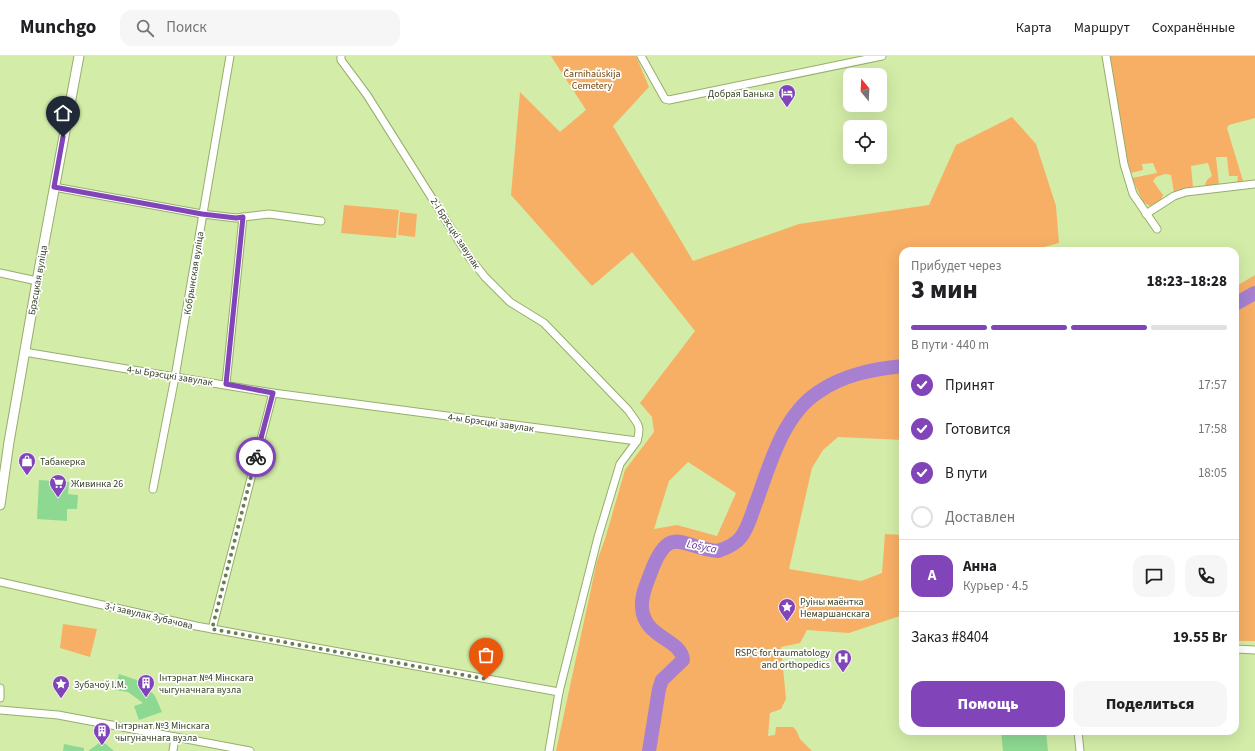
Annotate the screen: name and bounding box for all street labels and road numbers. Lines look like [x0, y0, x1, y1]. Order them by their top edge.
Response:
street label: 2-і Брэсцкі завулак [427, 195, 483, 272]
street label: Кобрынская вуліца [180, 231, 207, 316]
street label: Брэсцкая вуліца [25, 244, 51, 316]
street label: 4-ы Брэсцкі завулак [126, 362, 214, 390]
street label: 4-ы Брэсцкі завулак [447, 410, 535, 436]
street label: 3-і завулак Зубачова [103, 599, 194, 633]

